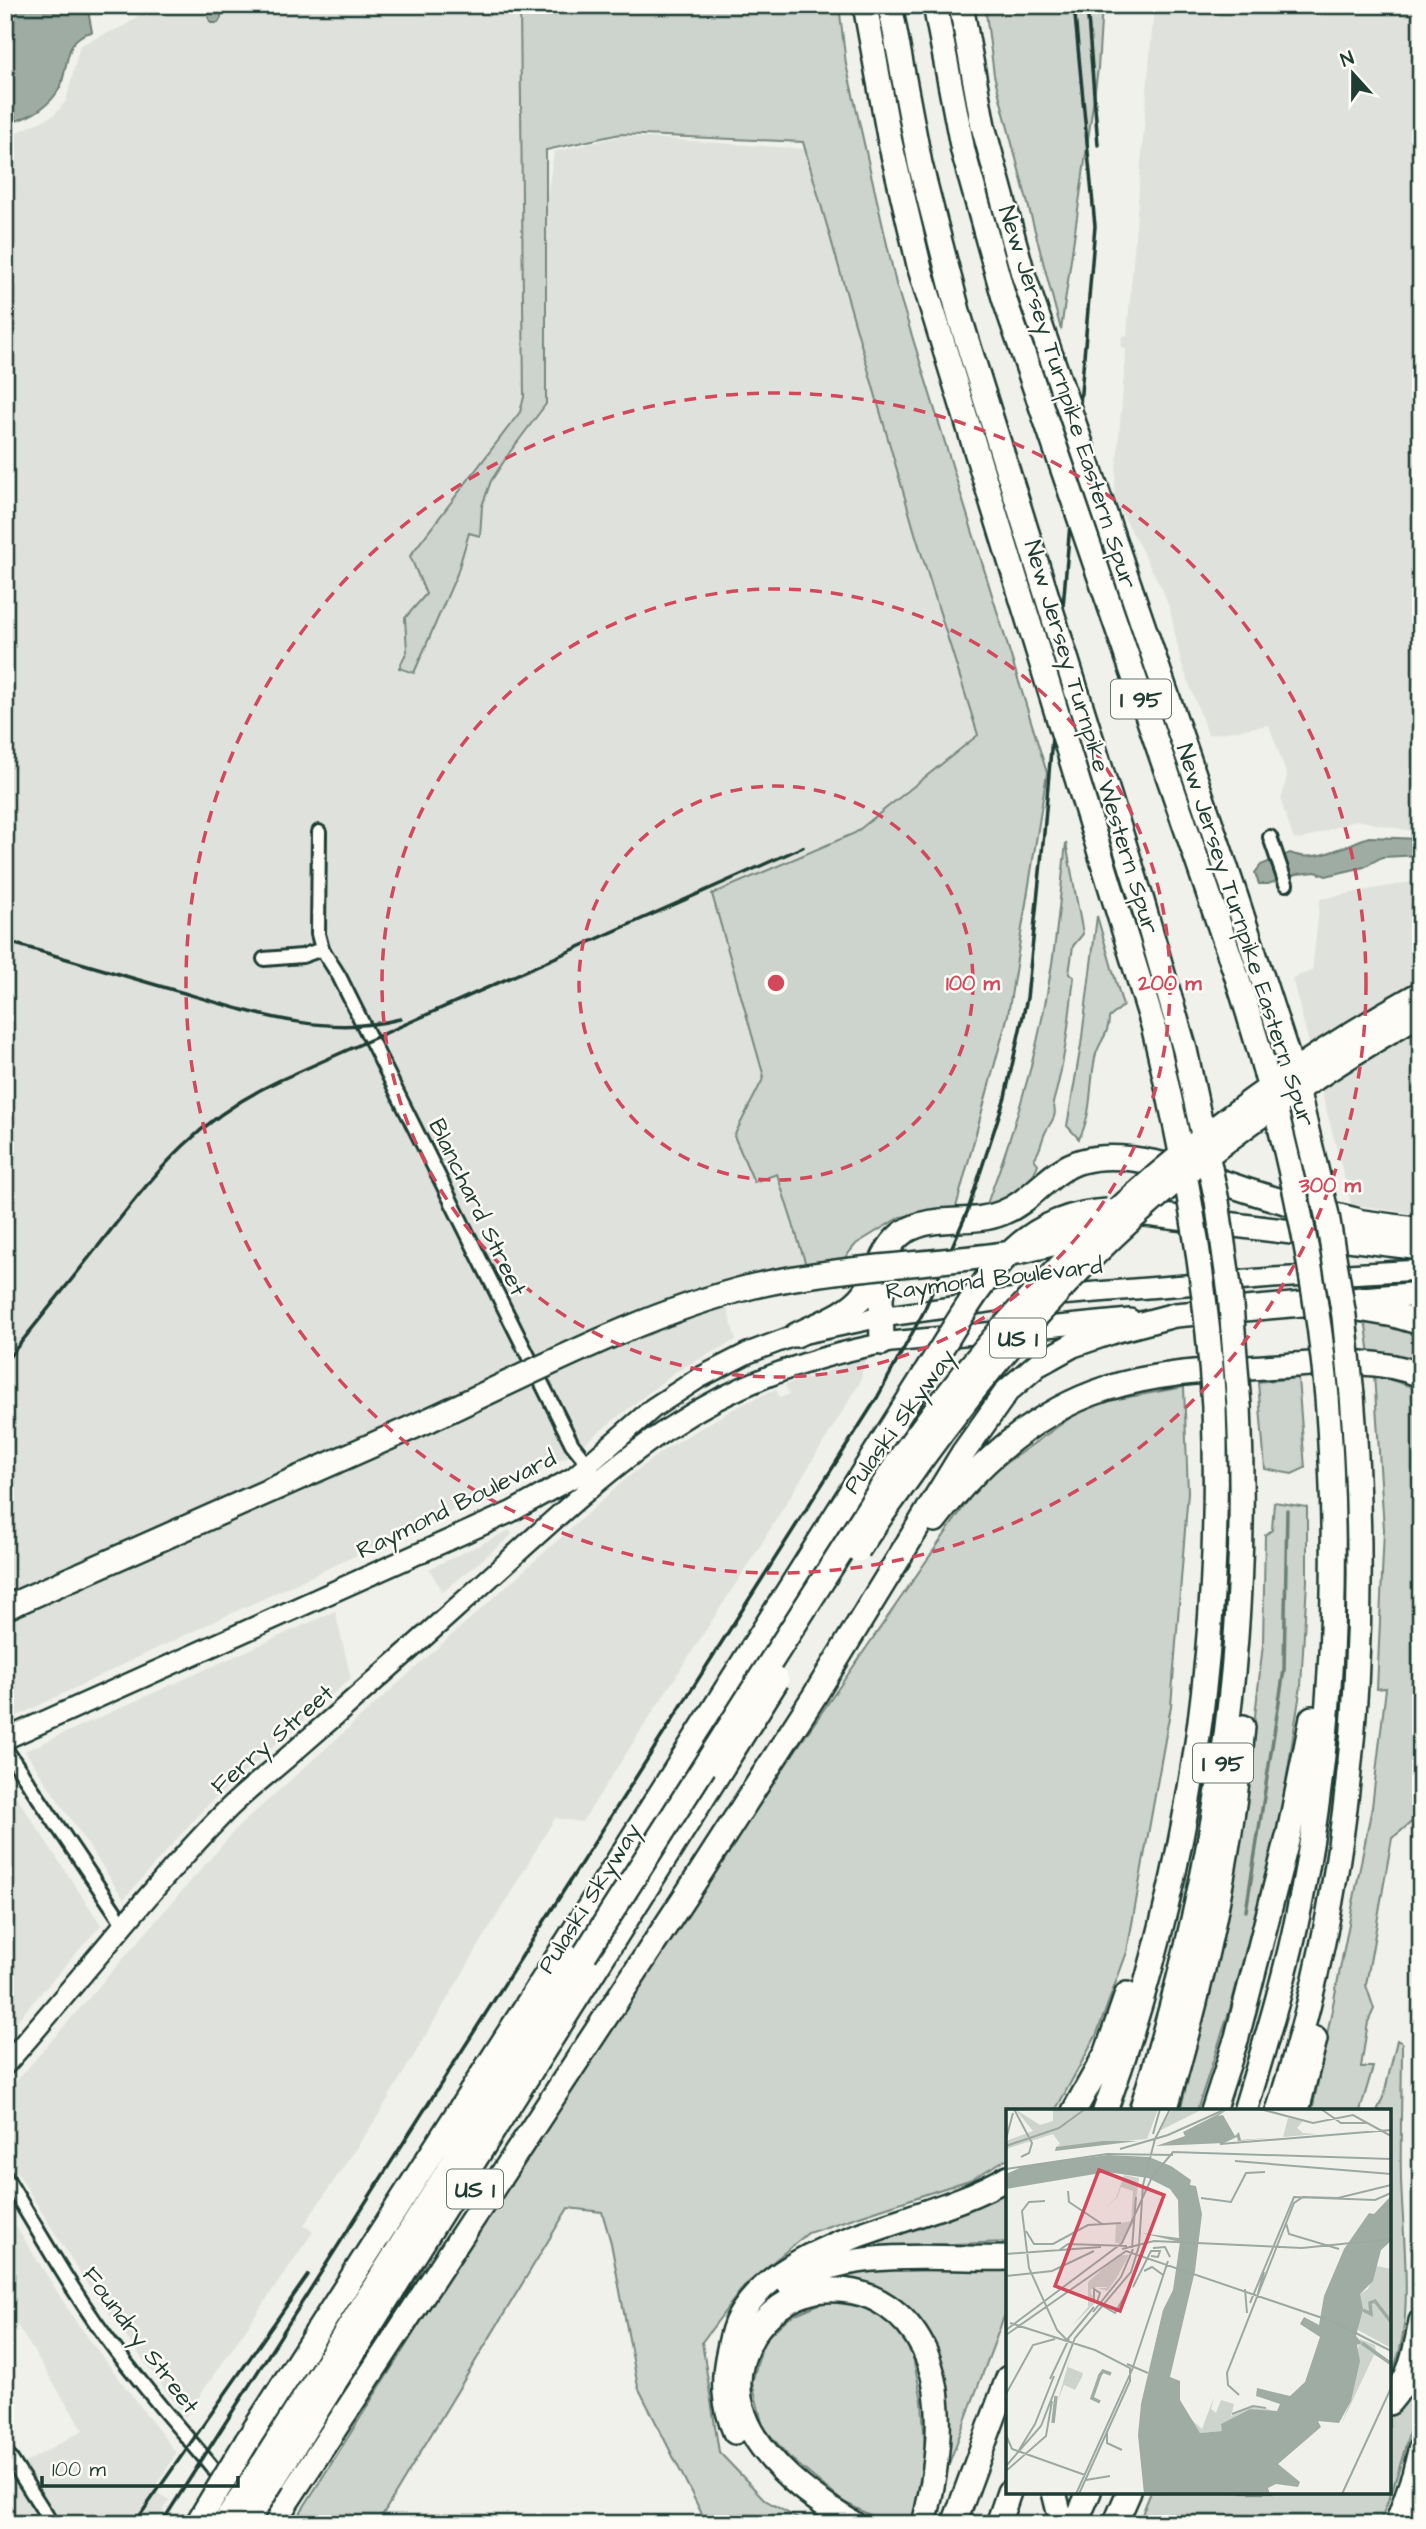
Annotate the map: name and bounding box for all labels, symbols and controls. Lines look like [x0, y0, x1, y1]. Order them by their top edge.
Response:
north arrow [1318, 38, 1388, 108]
text: N [1337, 45, 1358, 74]
street label: New Jersey Turnpike Eastern Spur [988, 202, 1145, 593]
street label: New Jersey Turnpike Western Spur [1014, 536, 1167, 939]
road number: I 95 [1111, 680, 1171, 719]
street label: New Jersey Turnpike Eastern Spur [1166, 740, 1323, 1131]
text: 100 m [946, 969, 1001, 998]
text: 200 m [1137, 969, 1202, 998]
centre of rings [764, 971, 788, 995]
street label: Blanchard Street [419, 1113, 535, 1302]
text: 300 m [1298, 1171, 1362, 1200]
street label: Raymond Boulevard [884, 1249, 1105, 1310]
road number: US 1 [990, 1318, 1046, 1358]
street label: Pulaski Skyway [836, 1342, 965, 1502]
street label: Raymond Boulevard [351, 1442, 562, 1569]
street label: Ferry Street [204, 1677, 342, 1803]
road number: I 95 [1193, 1744, 1253, 1782]
street label: Pulaski Skyway [530, 1817, 651, 1981]
inset map [1006, 2109, 1391, 2494]
road number: US 1 [447, 2170, 503, 2208]
street label: Foundry Street [73, 2260, 207, 2422]
scale bar [42, 2445, 238, 2489]
text: 100 m [52, 2455, 107, 2484]

